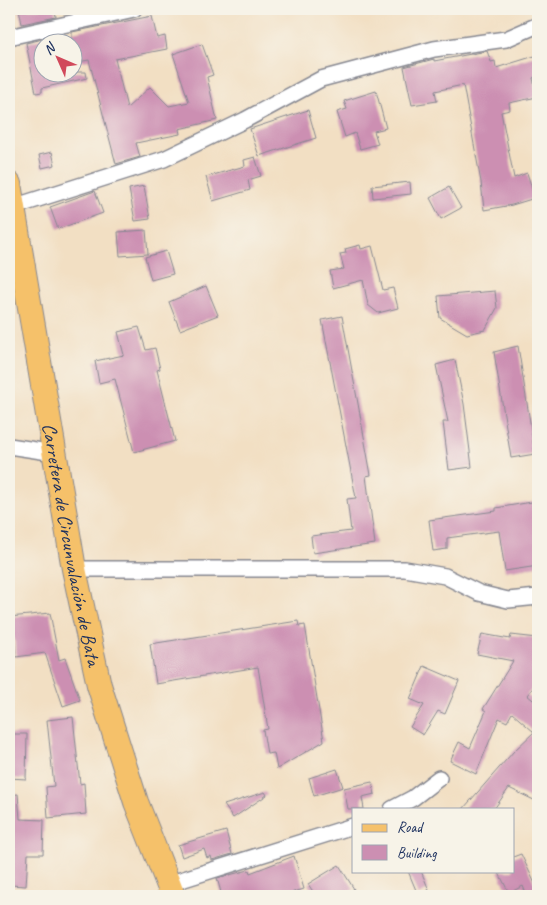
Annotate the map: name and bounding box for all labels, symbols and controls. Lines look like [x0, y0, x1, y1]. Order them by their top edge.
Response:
north arrow [32, 32, 82, 82]
text: N [40, 38, 60, 58]
street label: Carretera de Circunvalación de Bata [37, 421, 107, 670]
legend [352, 808, 514, 872]
text: Road [397, 818, 424, 837]
text: Building [397, 844, 437, 863]

